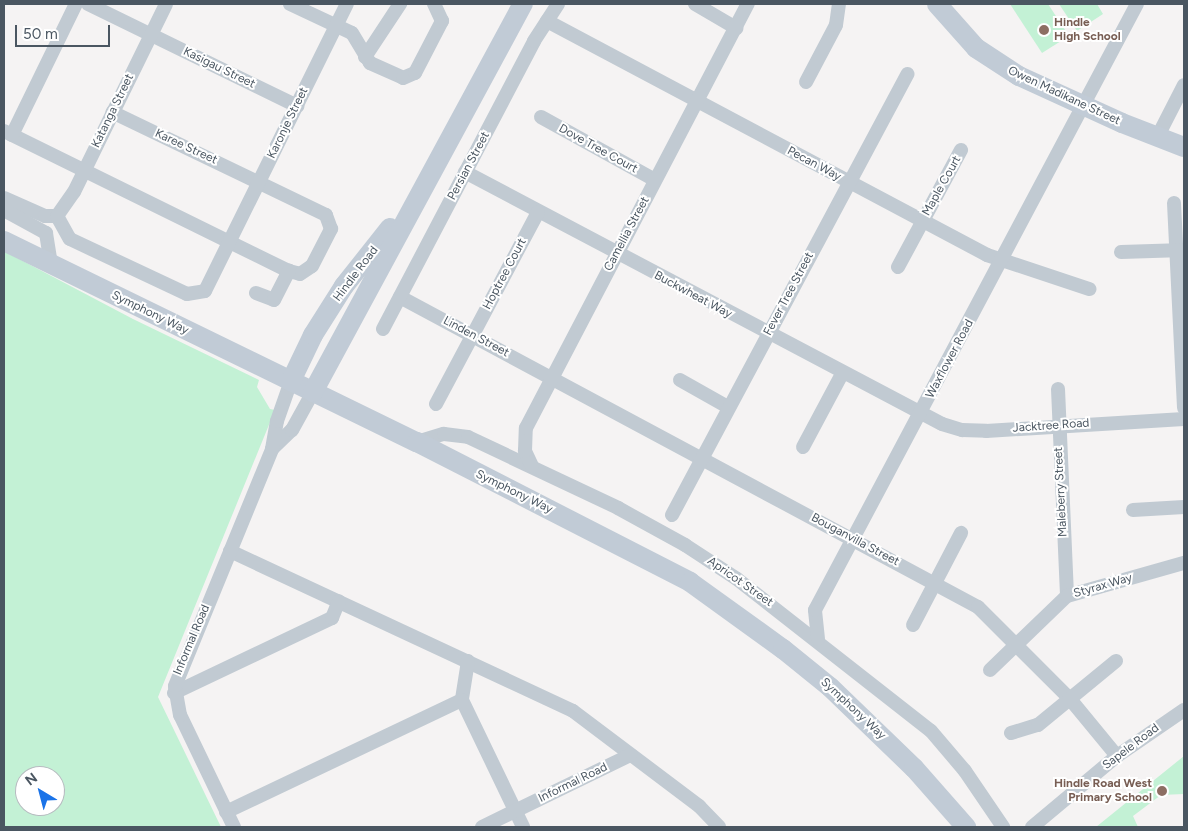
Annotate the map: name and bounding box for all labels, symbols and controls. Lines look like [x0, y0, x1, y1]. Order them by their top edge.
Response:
scale bar [18, 15, 112, 47]
place label: Hindle High School [1054, 16, 1121, 44]
marker: Hindle High School [1038, 24, 1050, 36]
text: 50 m [23, 25, 58, 43]
street label: Kasigau Street [181, 44, 257, 92]
street label: Owen Madikane Street [1005, 64, 1123, 128]
street label: Katanga Street [89, 72, 137, 150]
street label: Karonje Street [265, 85, 311, 161]
street label: Dove Tree Court [556, 121, 640, 177]
street label: Karee Street [153, 126, 219, 168]
street label: Persian Street [445, 129, 493, 203]
street label: Pecan Way [785, 144, 843, 184]
street label: Maple Court [920, 153, 964, 219]
street label: Camellia Street [601, 194, 653, 274]
street label: Hoptree Court [480, 236, 530, 312]
street label: Hindle Road [331, 244, 381, 304]
street label: Fever Tree Street [761, 250, 817, 338]
street label: Buckwheat Way [652, 268, 734, 322]
street label: Symphony Way [109, 288, 191, 338]
street label: Linden Street [441, 314, 511, 360]
street label: Waxflower Road [923, 317, 977, 401]
street label: Jacktree Road [1012, 416, 1090, 436]
street label: Maleberry Street [1051, 447, 1071, 537]
street label: Symphony Way [473, 467, 555, 517]
street label: Bouganvilla Street [808, 511, 902, 569]
street label: Apricot Street [704, 554, 776, 610]
street label: Styrax Way [1072, 571, 1134, 601]
street label: Informal Road [171, 603, 213, 677]
street label: Symphony Way [817, 675, 889, 743]
street label: Sapele Road [1100, 721, 1162, 773]
street label: Informal Road [536, 760, 610, 806]
north arrow [15, 766, 65, 816]
text: N [22, 769, 41, 789]
place label: Hindle Road West Primary School [1054, 777, 1152, 805]
marker: Hindle Road West Primary School [1156, 785, 1168, 797]

